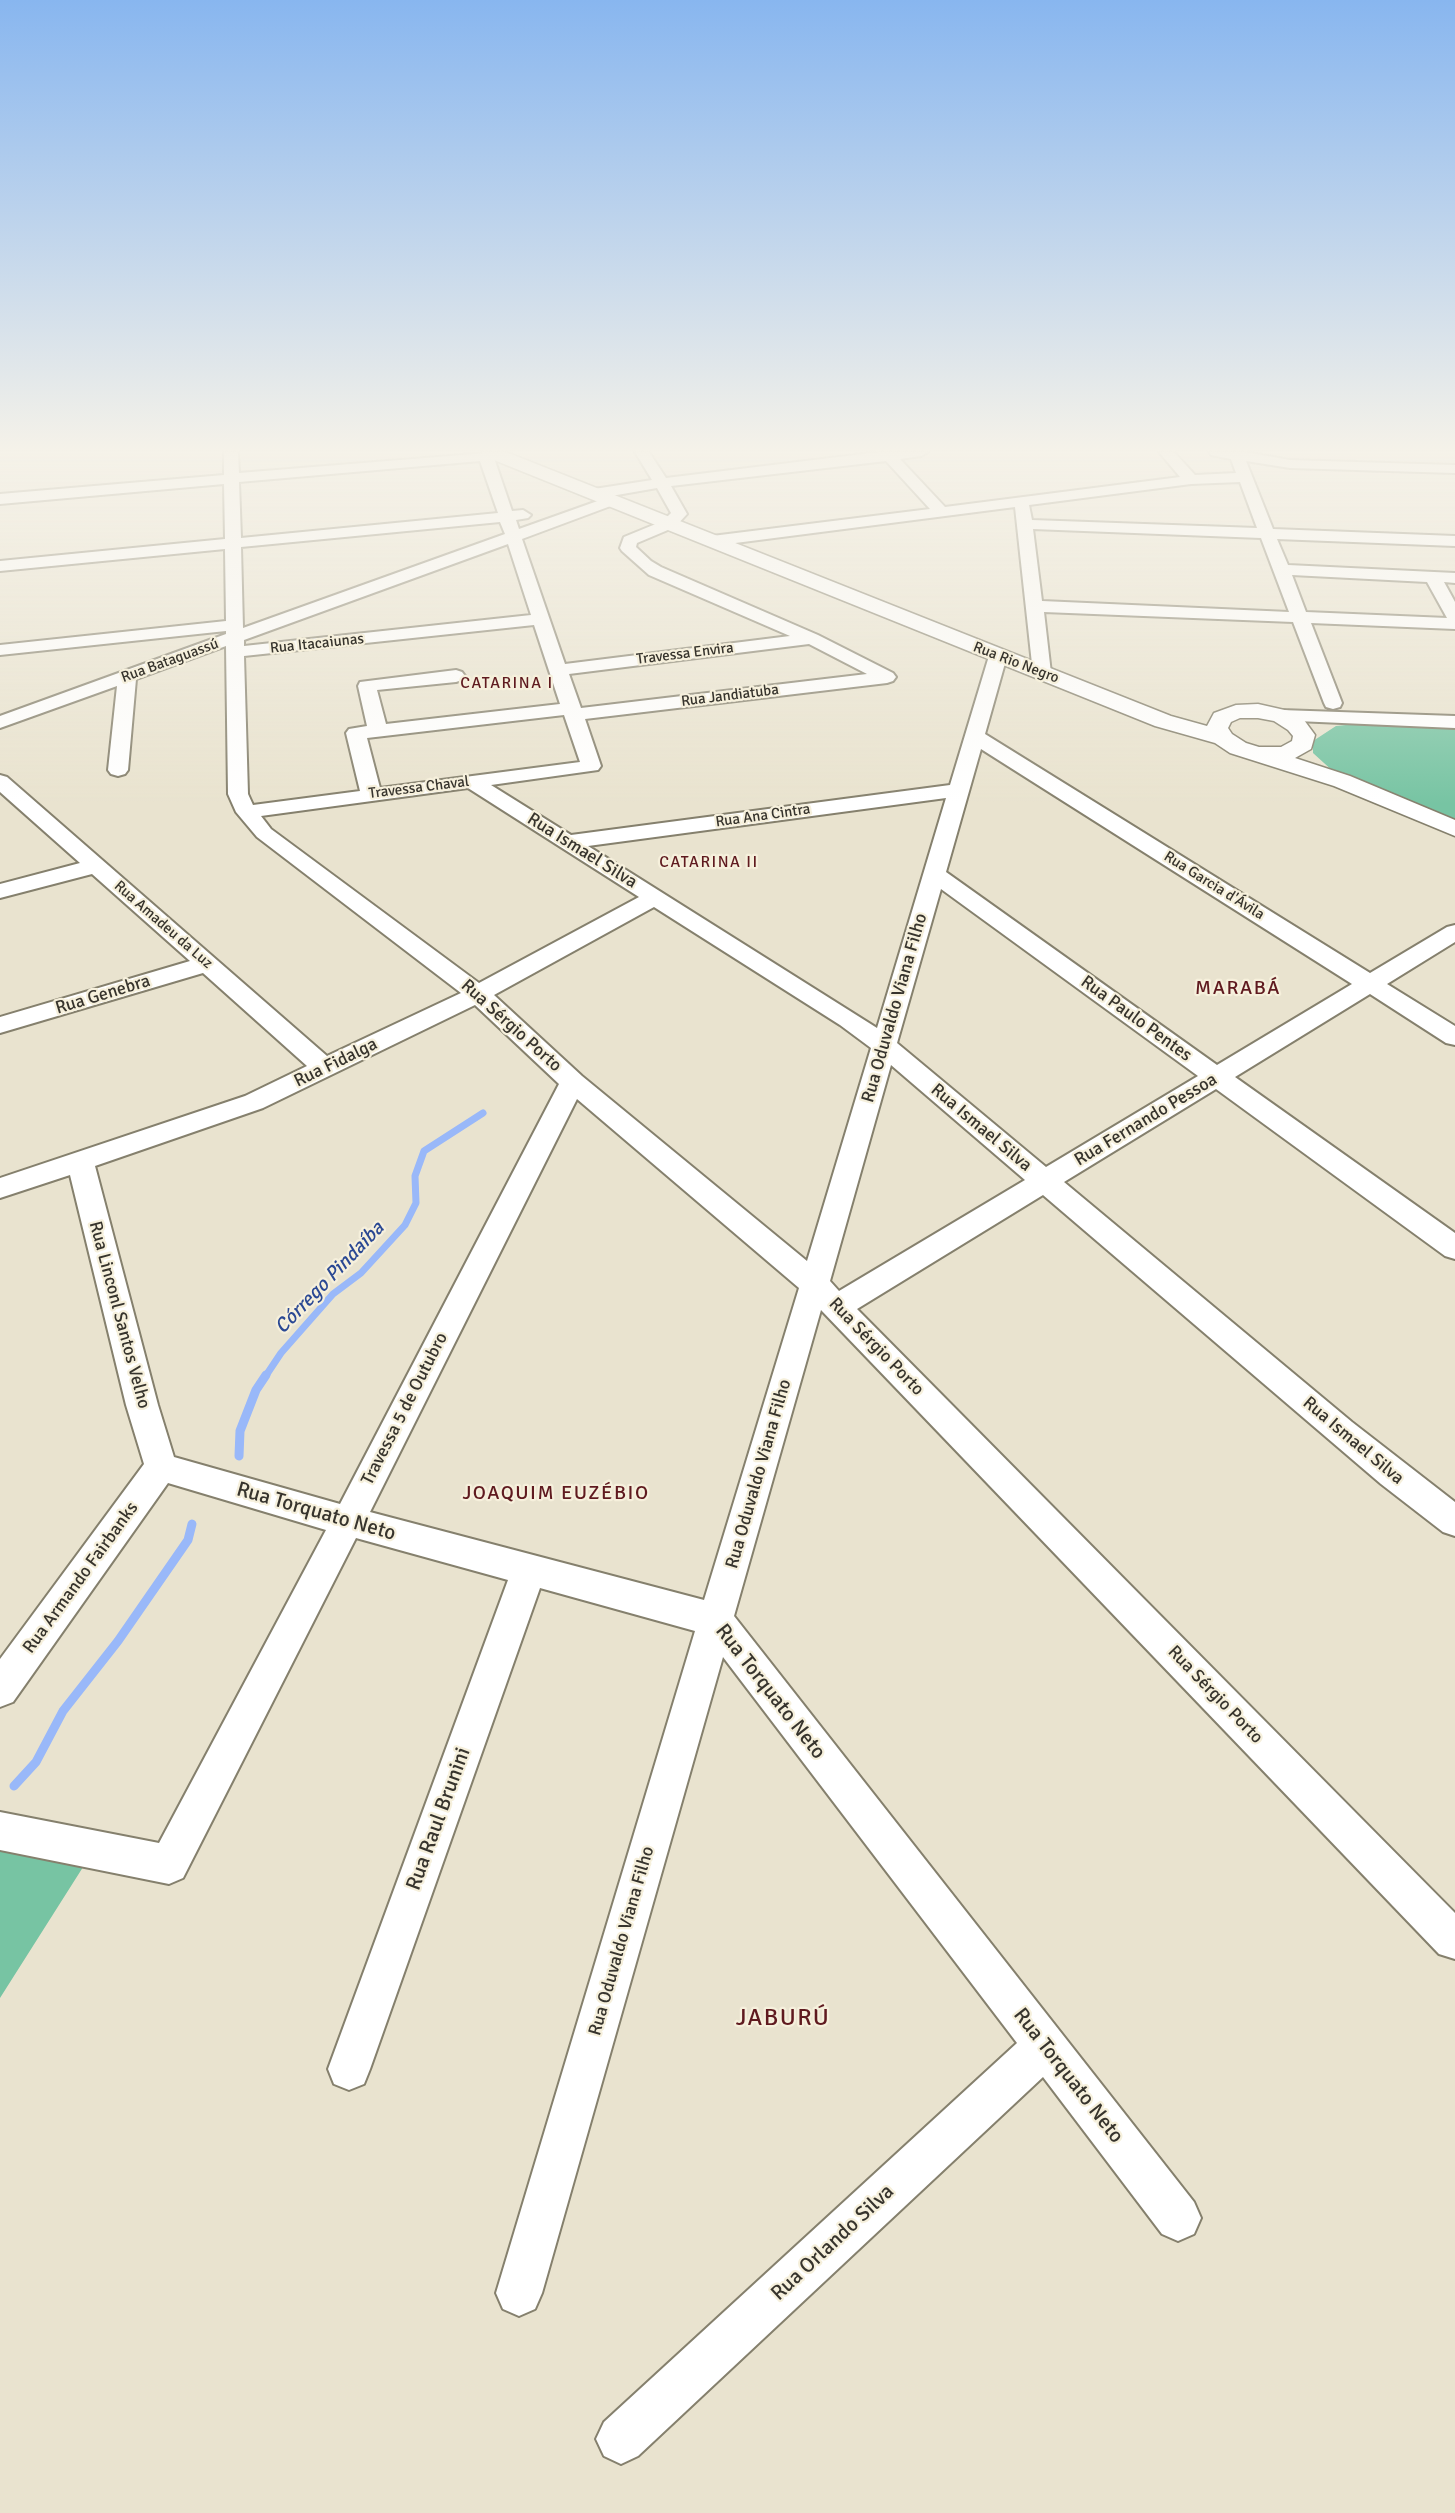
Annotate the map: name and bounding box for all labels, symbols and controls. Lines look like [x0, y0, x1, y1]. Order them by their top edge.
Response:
street label: Rua Itacaiunas [269, 630, 365, 658]
street label: Rua Bataguassú [119, 635, 221, 687]
street label: Rua Rio Negro [970, 638, 1062, 688]
street label: Travessa Envira [635, 639, 735, 669]
district label: CATARINA I [460, 674, 554, 694]
street label: Rua Jandiatuba [680, 681, 780, 711]
street label: Travessa Chaval [368, 773, 470, 803]
street label: Rua Ana Cintra [714, 800, 812, 832]
street label: Rua Ismael Silva [523, 809, 641, 893]
street label: Rua Garcia d'Ávila [1160, 848, 1268, 924]
district label: CATARINA II [659, 853, 759, 873]
street label: Rua Amadeu da Luz [110, 877, 216, 973]
street label: Rua Oduvaldo Viana Filho [858, 911, 932, 1105]
street label: Rua Genebra [53, 970, 153, 1020]
street label: Rua Paulo Pentes [1076, 971, 1196, 1067]
street label: Rua Sérgio Porto [456, 975, 566, 1077]
district label: MARABÁ [1195, 977, 1281, 1001]
street label: Rua Fidalga [291, 1034, 381, 1092]
street label: Rua Fernando Pessoa [1071, 1069, 1221, 1171]
street label: Rua Ismael Silva [926, 1079, 1036, 1177]
water label: Córrego Pindaíba [270, 1217, 390, 1339]
street label: Rua Linconl Santos Velho [84, 1219, 154, 1411]
street label: Rua Sérgio Porto [824, 1293, 928, 1401]
street label: Travessa 5 de Outubro [357, 1329, 453, 1489]
street label: Rua Oduvaldo Viana Filho [722, 1377, 796, 1571]
street label: Rua Ismael Silva [1298, 1392, 1408, 1490]
street label: Rua Torquato Neto [233, 1477, 399, 1547]
district label: JOAQUIM EUZÉBIO [462, 1482, 650, 1506]
street label: Rua Armando Fairbanks [19, 1498, 143, 1658]
street label: Rua Torquato Neto [709, 1619, 831, 1765]
street label: Rua Sérgio Porto [1163, 1641, 1267, 1749]
street label: Rua Raul Brunini [401, 1744, 477, 1894]
street label: Rua Oduvaldo Viana Filho [585, 1844, 659, 2038]
street label: Rua Torquato Neto [1007, 2003, 1129, 2149]
district label: JABURÚ [736, 2005, 830, 2033]
street label: Rua Orlando Silva [766, 2180, 900, 2306]

